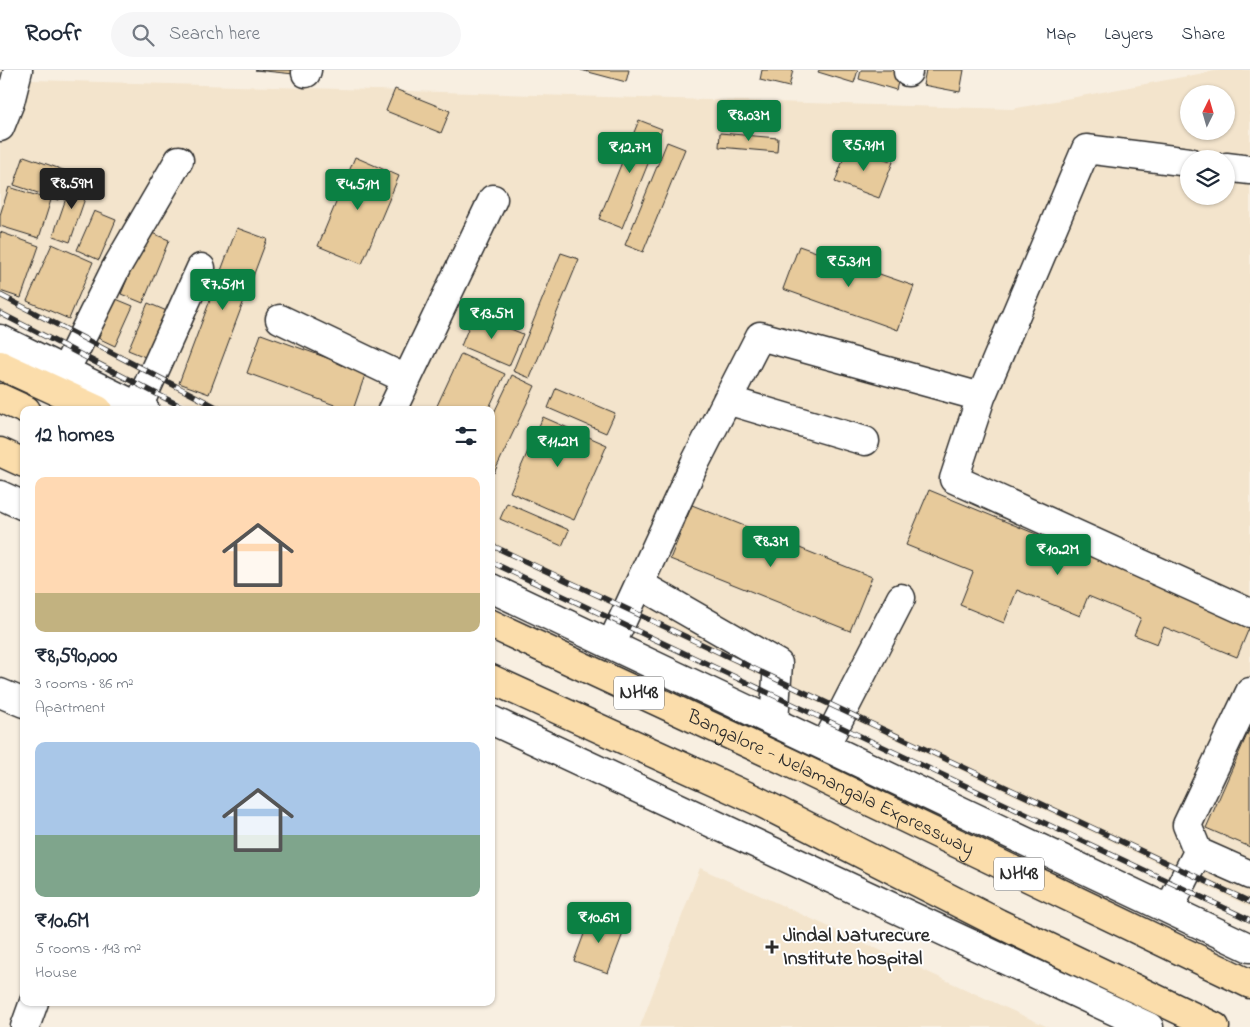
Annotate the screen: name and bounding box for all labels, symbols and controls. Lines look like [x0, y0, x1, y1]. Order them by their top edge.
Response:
search box [111, 12, 461, 57]
text: Roofr [25, 17, 81, 52]
icon: search [129, 21, 157, 49]
text: Search here [169, 21, 260, 48]
text: Map [1046, 22, 1076, 48]
text: Layers [1104, 22, 1154, 48]
text: Share [1182, 22, 1225, 48]
north arrow [1180, 85, 1235, 140]
map controls [1180, 85, 1235, 205]
pin: ₹8.03M [708, 100, 790, 142]
text: ₹8.03M [728, 104, 770, 128]
pin: ₹5.91M [823, 129, 905, 172]
pin: ₹12.7M [589, 132, 671, 174]
text: ₹5.91M [843, 134, 885, 158]
text: ₹12.7M [609, 136, 651, 160]
button: layers [1180, 150, 1235, 205]
pin: ₹8.59M [31, 168, 113, 210]
pin: ₹4.51M [317, 168, 399, 211]
text: ₹8.59M [51, 172, 93, 196]
text: ₹4.51M [336, 173, 380, 197]
pin: ₹5.31M [808, 246, 890, 288]
text: ₹5.31M [827, 250, 871, 274]
pin: ₹7.51M [182, 268, 264, 311]
text: ₹7.51M [201, 273, 245, 297]
pin: ₹13.5M [451, 298, 533, 340]
text: ₹13.5M [470, 302, 514, 326]
text: 12 homes [35, 421, 115, 451]
icon: filters [452, 422, 480, 450]
pin: ₹11.2M [517, 426, 599, 468]
text: ₹11.2M [538, 430, 578, 454]
icon: home [213, 510, 303, 600]
pin: ₹8.3M [736, 526, 806, 568]
text: ₹8.3M [753, 530, 789, 554]
pin: ₹10.2M [1017, 534, 1099, 576]
text: ₹10.2M [1037, 538, 1079, 562]
text: ₹8,590,000 [35, 642, 117, 672]
text: 3 rooms · 86 m² [35, 672, 133, 696]
road number: NH48 [614, 676, 664, 710]
text: Apartment [35, 696, 105, 720]
street label: Bangalore - Nelamangala Expressway [681, 702, 979, 864]
icon: home [213, 775, 303, 865]
road number: NH48 [994, 858, 1044, 891]
pin: ₹10.6M [558, 902, 640, 944]
text: ₹10.6M [578, 906, 620, 930]
text: ₹10.6M [35, 907, 90, 937]
place label: Jindal Naturecure Institute hospital [783, 922, 931, 974]
text: 5 rooms · 143 m² [35, 937, 141, 961]
marker: Jindal Naturecure Institute hospital [765, 940, 779, 954]
text: House [35, 961, 77, 985]

